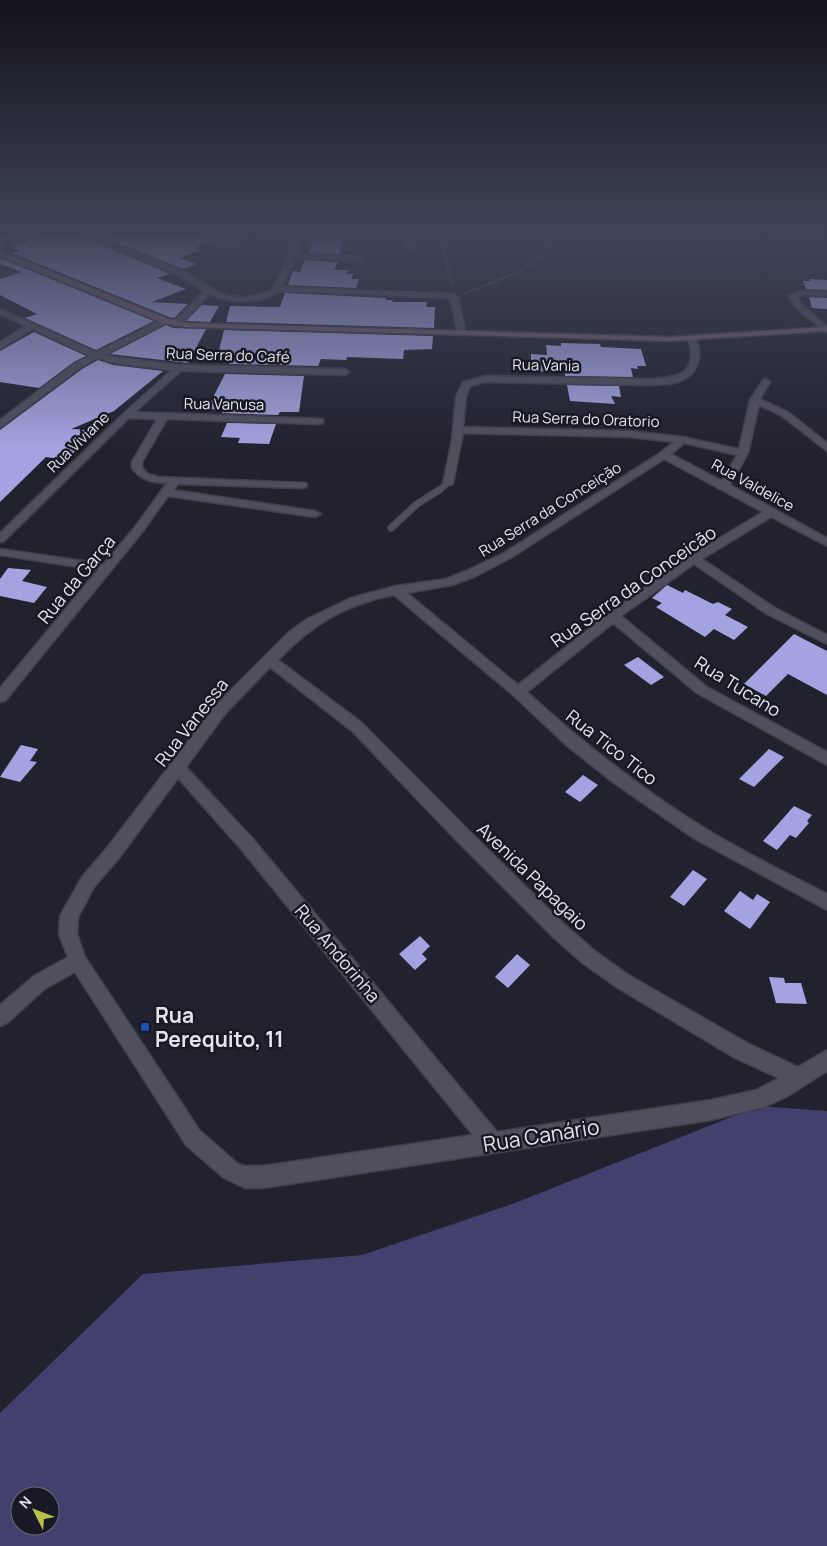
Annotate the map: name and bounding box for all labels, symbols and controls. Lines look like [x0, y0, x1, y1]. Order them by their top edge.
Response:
street label: Rua Serra do Café [166, 342, 290, 368]
street label: Rua Vania [512, 354, 580, 376]
street label: Rua Vanusa [184, 393, 264, 415]
street label: Rua Serra do Oratorio [512, 406, 660, 432]
street label: Rua Viviane [42, 407, 114, 477]
street label: Rua Valdelice [708, 454, 798, 516]
street label: Rua Serra da Conceição [475, 457, 625, 561]
street label: Rua Serra da Conceicão [545, 520, 721, 652]
street label: Rua da Garça [32, 530, 120, 628]
street label: Rua Tucano [690, 650, 786, 722]
street label: Rua Vanessa [149, 673, 233, 771]
street label: Rua Tico Tico [561, 704, 663, 790]
street label: Avenida Papagaio [472, 817, 594, 935]
street label: Rua Andorinha [290, 899, 386, 1007]
place label: Rua Perequito, 11 [155, 1001, 284, 1053]
marker: Rua Perequito, 11 [139, 1021, 151, 1033]
street label: Rua Canário [481, 1112, 601, 1158]
north arrow [10, 1486, 60, 1536]
text: N [15, 1492, 35, 1512]

